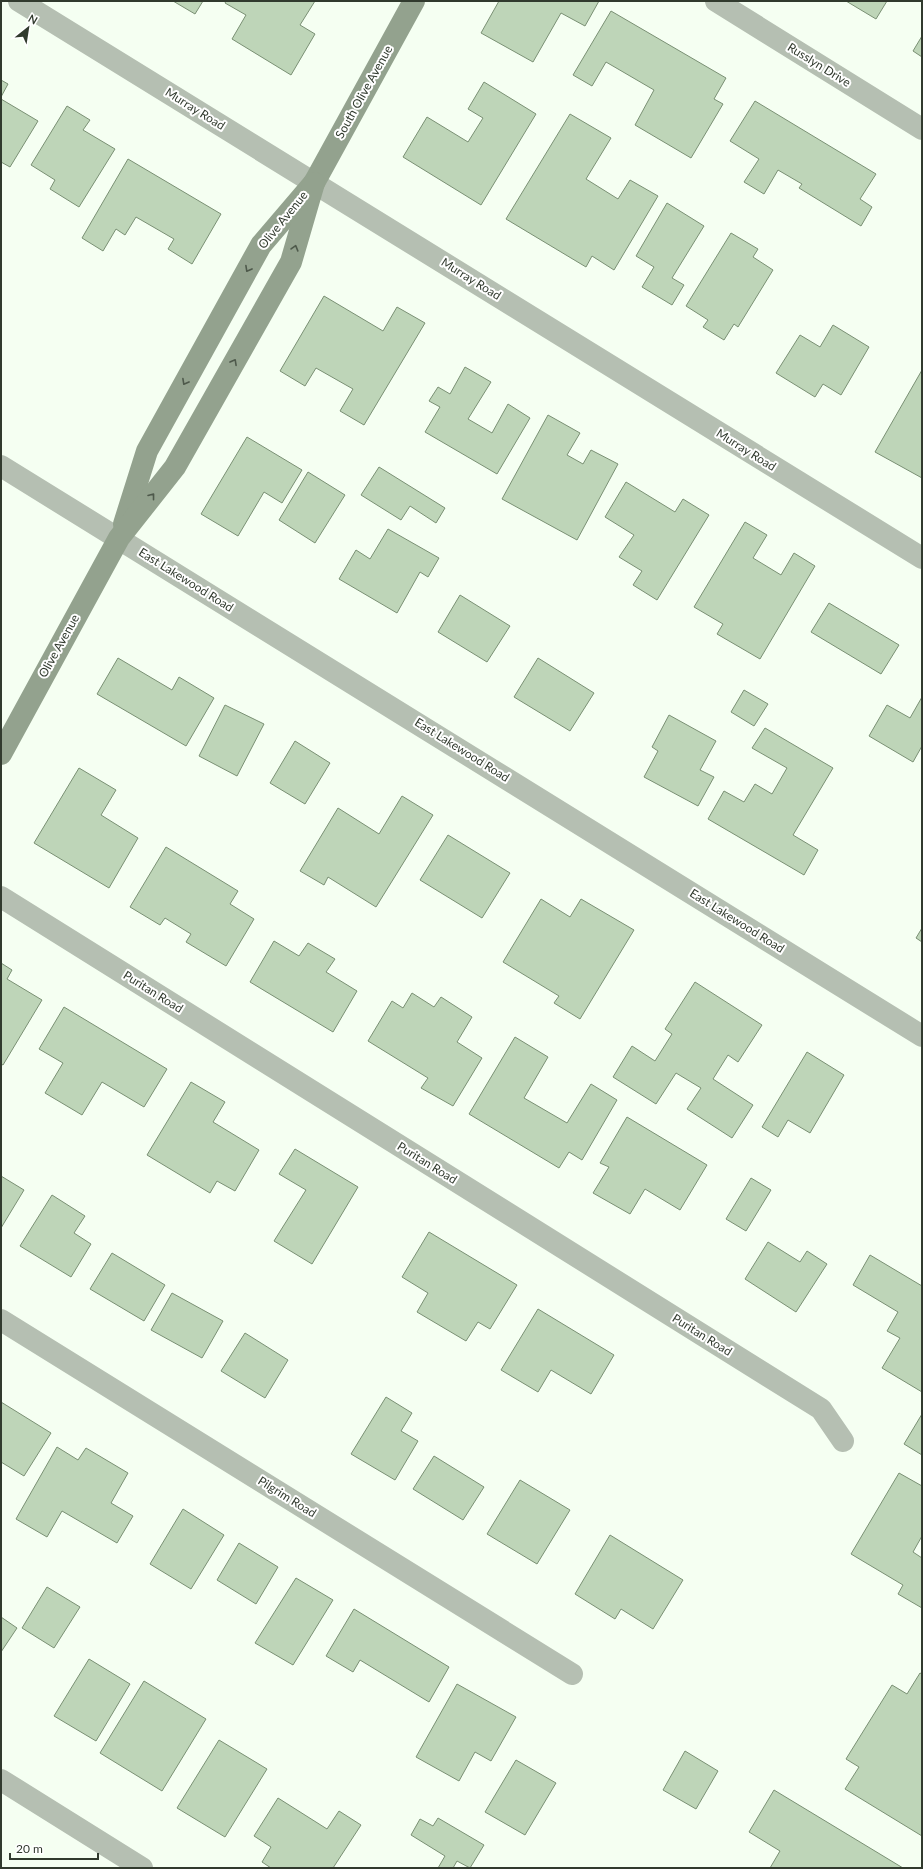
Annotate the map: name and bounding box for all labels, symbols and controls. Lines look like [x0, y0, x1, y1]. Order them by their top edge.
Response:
north arrow [8, 8, 48, 48]
text: N [26, 11, 40, 27]
street label: Russlyn Drive [785, 39, 854, 90]
street label: South Olive Avenue [332, 43, 395, 141]
street label: Murray Road [163, 84, 228, 133]
street label: Olive Avenue [255, 188, 310, 252]
one-way arrow [290, 244, 299, 251]
street label: Murray Road [439, 254, 504, 303]
one-way arrow [245, 265, 252, 272]
one-way arrow [230, 359, 237, 366]
one-way arrow [182, 378, 189, 386]
street label: Murray Road [714, 425, 779, 474]
one-way arrow [147, 494, 154, 501]
street label: East Lakewood Road [136, 544, 236, 615]
street label: Olive Avenue [35, 612, 82, 680]
street label: East Lakewood Road [412, 714, 512, 785]
street label: East Lakewood Road [687, 885, 787, 956]
street label: Puritan Road [121, 967, 186, 1016]
street label: Puritan Road [395, 1138, 460, 1187]
street label: Puritan Road [670, 1310, 735, 1359]
street label: Pilgrim Road [255, 1473, 319, 1520]
scale bar [10, 1835, 98, 1861]
text: 20 m [16, 1841, 43, 1856]

